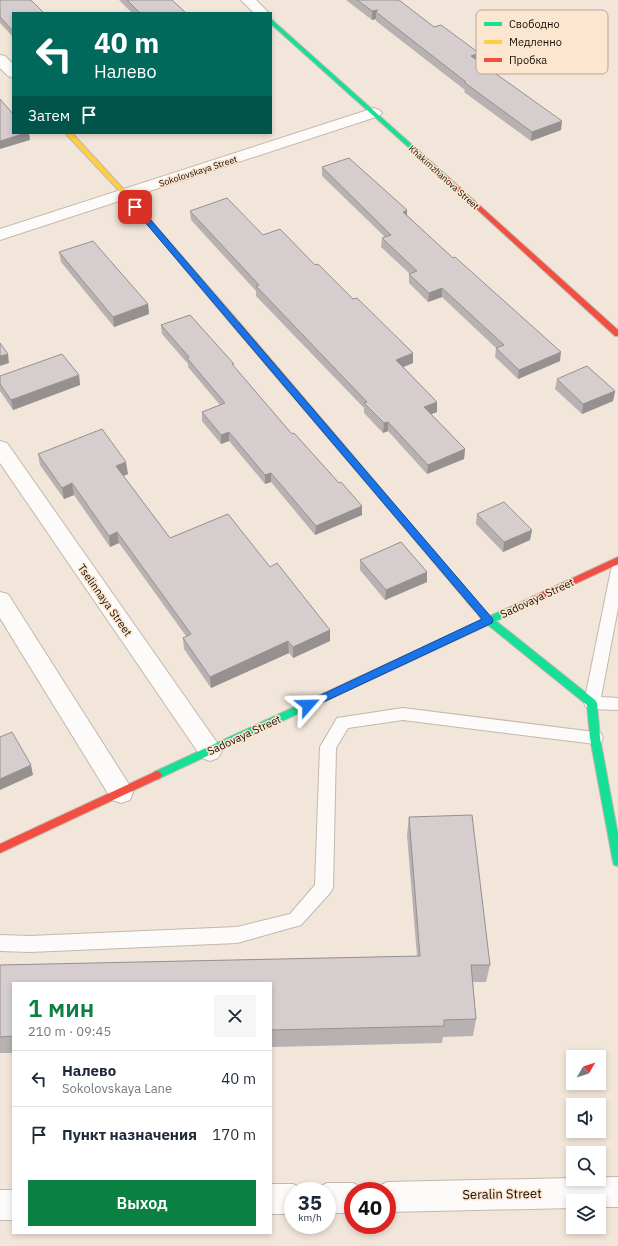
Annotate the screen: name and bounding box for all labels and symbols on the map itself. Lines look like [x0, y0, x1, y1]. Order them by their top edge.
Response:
legend [476, 10, 608, 74]
text: Свободно [509, 17, 560, 31]
text: Медленно [509, 35, 562, 49]
text: Пробка [509, 53, 547, 67]
street label: Khakimzhanova Street [407, 143, 481, 211]
street label: Sokolovskaya Street [158, 153, 238, 189]
pin [118, 190, 152, 224]
street label: Tselinnaya Street [75, 561, 135, 639]
street label: Sadovaya Street [498, 575, 576, 621]
position arrow [287, 684, 329, 726]
street label: Sadovaya Street [205, 712, 283, 758]
north arrow [566, 1050, 606, 1090]
speed limit sign: 40 [344, 1182, 396, 1234]
street label: Seralin Street [462, 1185, 542, 1203]

